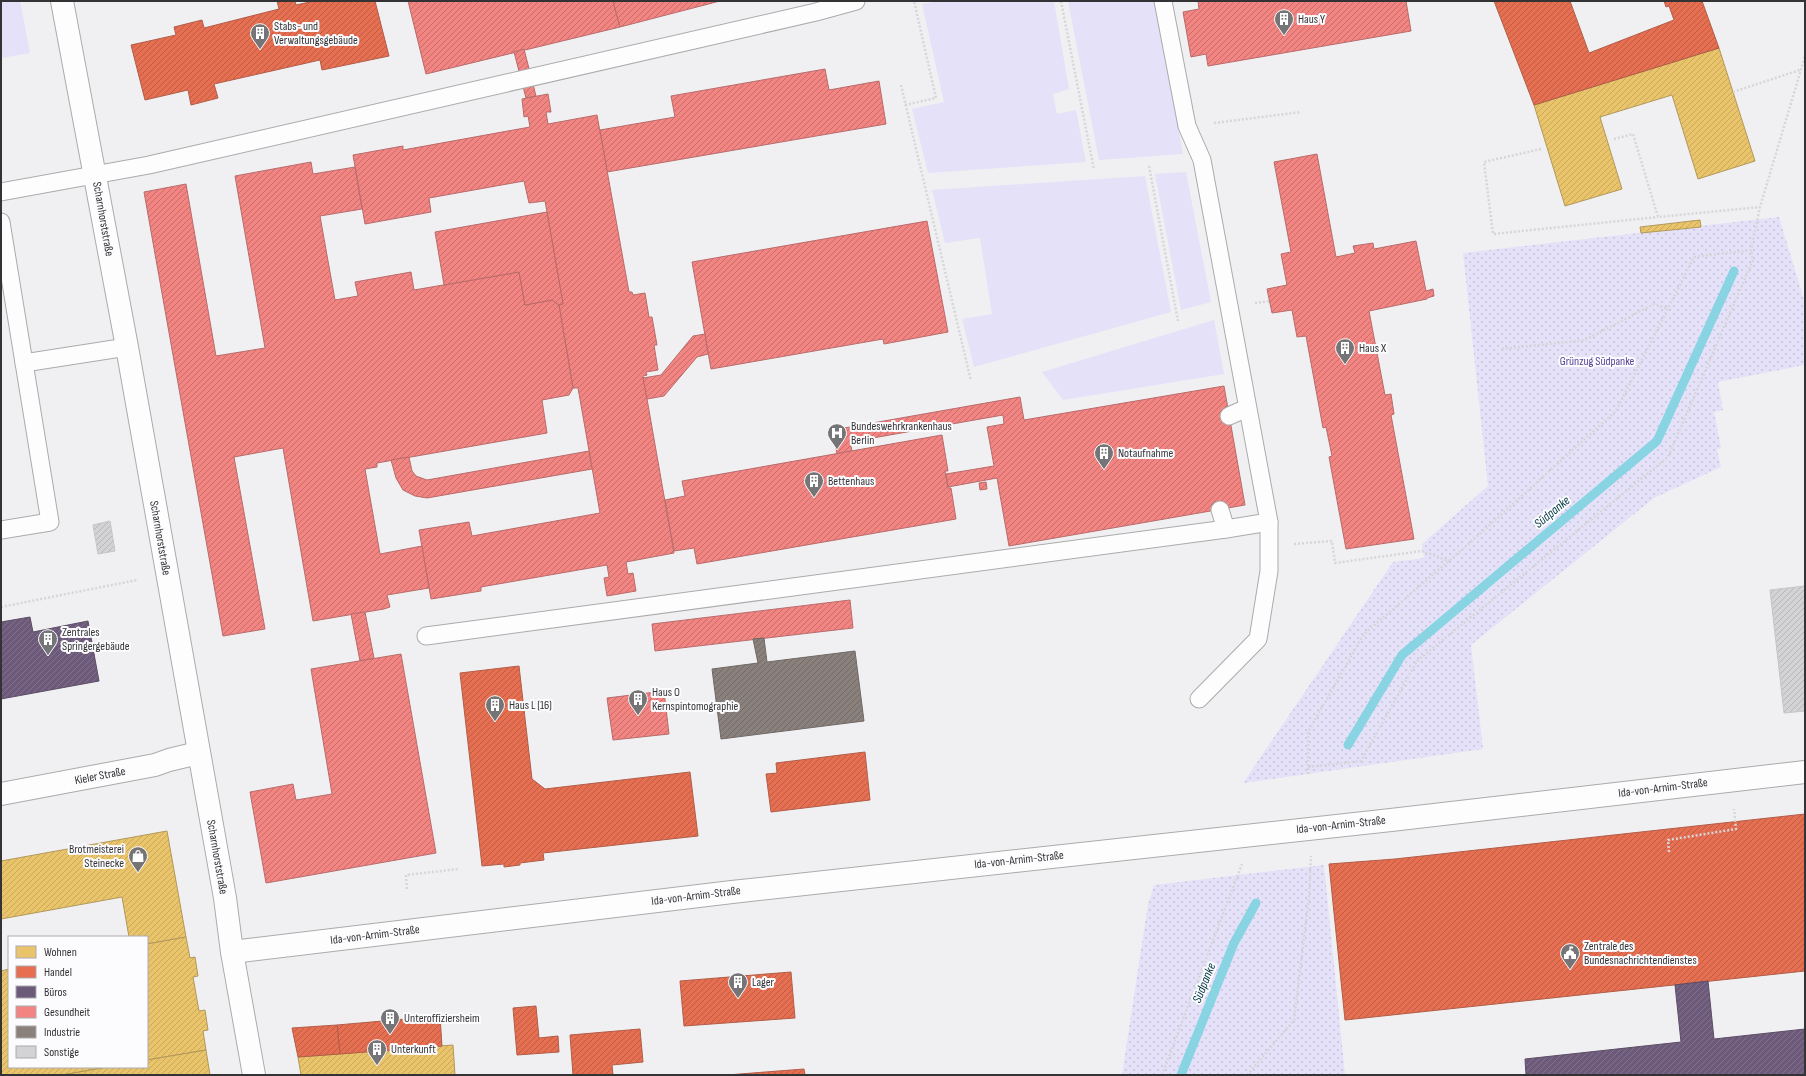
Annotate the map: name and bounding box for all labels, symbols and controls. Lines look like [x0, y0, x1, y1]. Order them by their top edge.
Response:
building icon: Haus Y [1273, 8, 1295, 36]
place label: Haus Y [1298, 12, 1325, 27]
place label: Stabs- und Verwaltungsgebäude [274, 19, 358, 48]
building icon: Stabs- und Verwaltungsgebäude [249, 22, 271, 50]
street label: Scharnhorststraße [89, 181, 117, 258]
building icon: Haus X [1334, 337, 1356, 365]
place label: Haus X [1359, 341, 1387, 356]
park label: Grünzug Südpanke [1560, 354, 1635, 369]
place label: Bundeswehrkrankenhaus Berlin [851, 419, 952, 448]
hospital icon: Bundeswehrkrankenhaus Berlin [826, 422, 848, 450]
building icon: Notaufnahme [1093, 442, 1115, 470]
place label: Notaufnahme [1118, 446, 1173, 461]
building icon: Bettenhaus [803, 470, 825, 498]
place label: Bettenhaus [828, 474, 874, 489]
water label: Südpanke [1531, 492, 1573, 532]
street label: Scharnhorststraße [146, 500, 174, 577]
place label: Zentrales Springergebäude [62, 625, 130, 654]
building icon: Zentrales Springergebäude [37, 628, 59, 656]
place label: Haus O Kernspintomographie [652, 685, 739, 714]
building icon: Haus O Kernspintomographie [627, 688, 649, 716]
building icon: Haus L (16) [484, 694, 506, 722]
place label: Haus L (16) [509, 698, 552, 713]
street label: Kieler Straße [73, 764, 127, 788]
street label: Ida-von-Arnim-Straße [1617, 775, 1709, 801]
street label: Ida-von-Arnim-Straße [1296, 813, 1387, 837]
street label: Scharnhorststraße [203, 819, 231, 896]
place label: Brotmeisterei Steinecke [69, 842, 124, 871]
shop icon: Brotmeisterei Steinecke [127, 845, 149, 873]
street label: Ida-von-Arnim-Straße [974, 848, 1065, 872]
street label: Ida-von-Arnim-Straße [650, 883, 742, 909]
street label: Ida-von-Arnim-Straße [329, 922, 421, 948]
legend [8, 936, 148, 1068]
place label: Zentrale des Bundesnachrichtendienstes [1584, 939, 1697, 968]
public building icon: Zentrale des Bundesnachrichtendienstes [1559, 942, 1581, 970]
text: Wohnen [44, 945, 77, 960]
water label: Südpanke [1189, 961, 1219, 1005]
text: Handel [44, 965, 72, 980]
building icon: Lager [727, 971, 749, 999]
place label: Lager [752, 975, 775, 990]
text: Büros [44, 985, 67, 1000]
text: Gesundheit [44, 1005, 90, 1020]
building icon: Unteroffiziersheim [379, 1007, 401, 1035]
place label: Unteroffiziersheim [404, 1011, 480, 1026]
text: Industrie [44, 1025, 80, 1040]
building icon: Unterkunft [366, 1038, 388, 1066]
place label: Unterkunft [391, 1042, 436, 1057]
text: Sonstige [44, 1045, 79, 1060]

